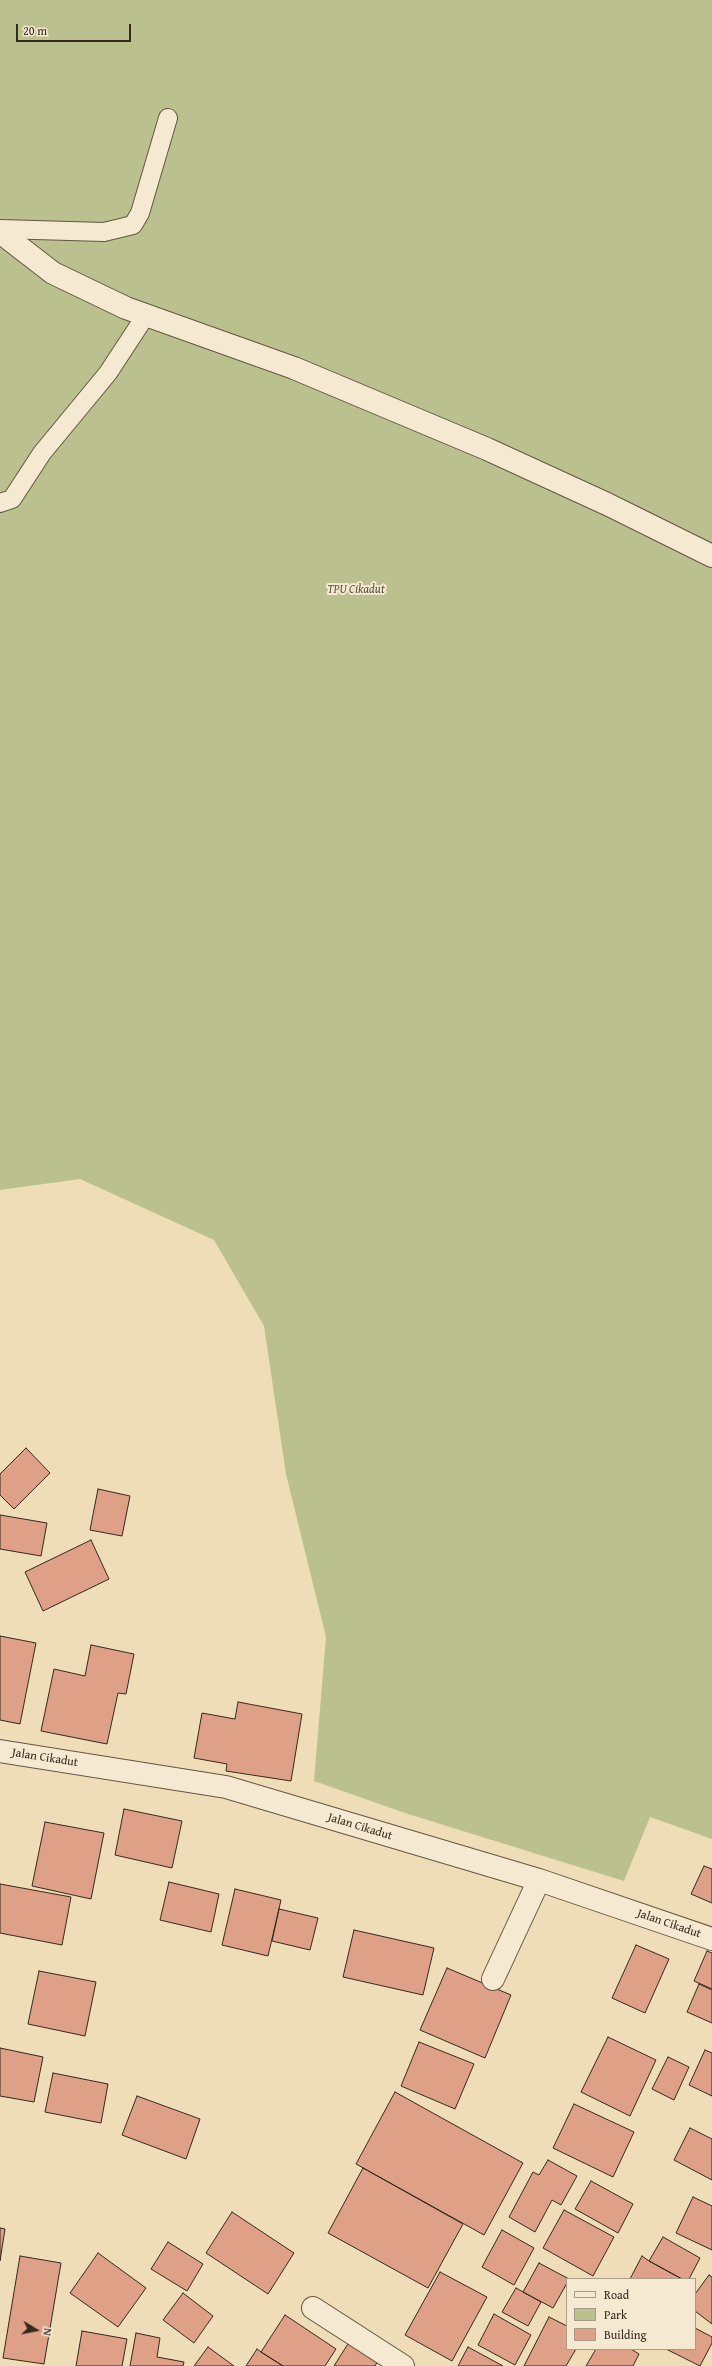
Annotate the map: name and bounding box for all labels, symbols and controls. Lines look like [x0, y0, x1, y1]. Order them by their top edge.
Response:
scale bar [18, 16, 133, 42]
text: 20 m [23, 22, 47, 39]
park label: TPU Cikadut [327, 583, 385, 597]
street label: Jalan Cikadut [11, 1746, 79, 1770]
street label: Jalan Cikadut [326, 1810, 394, 1844]
street label: Jalan Cikadut [635, 1906, 703, 1942]
legend [566, 2278, 696, 2350]
text: Road [604, 2286, 629, 2303]
text: Park [604, 2306, 627, 2323]
north arrow [16, 2310, 56, 2350]
text: Building [604, 2326, 647, 2343]
text: N [39, 2327, 56, 2337]

